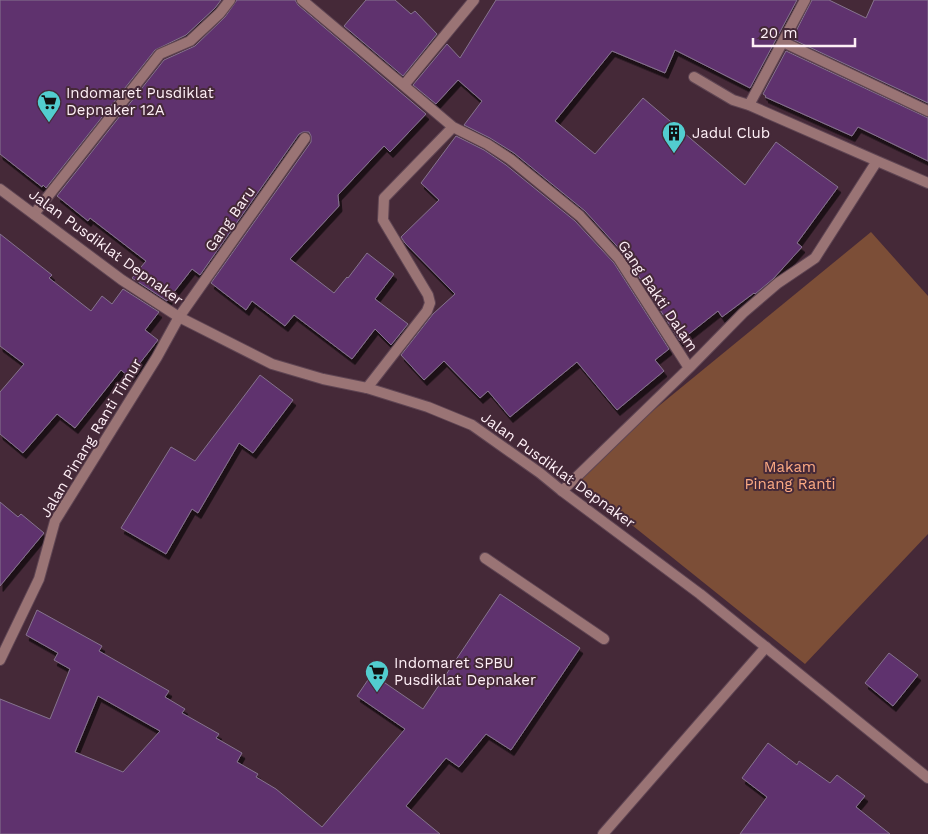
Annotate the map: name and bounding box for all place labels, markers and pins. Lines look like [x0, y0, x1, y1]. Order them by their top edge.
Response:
place label: Indomaret Pusdiklat Depnaker 12A [66, 84, 215, 119]
supermarket icon: Indomaret Pusdiklat Depnaker 12A [36, 89, 62, 123]
building icon: Jadul Club [661, 120, 687, 154]
place label: Jadul Club [692, 124, 770, 142]
place label: Indomaret SPBU Pusdiklat Depnaker [394, 654, 536, 689]
supermarket icon: Indomaret SPBU Pusdiklat Depnaker [364, 659, 390, 693]

